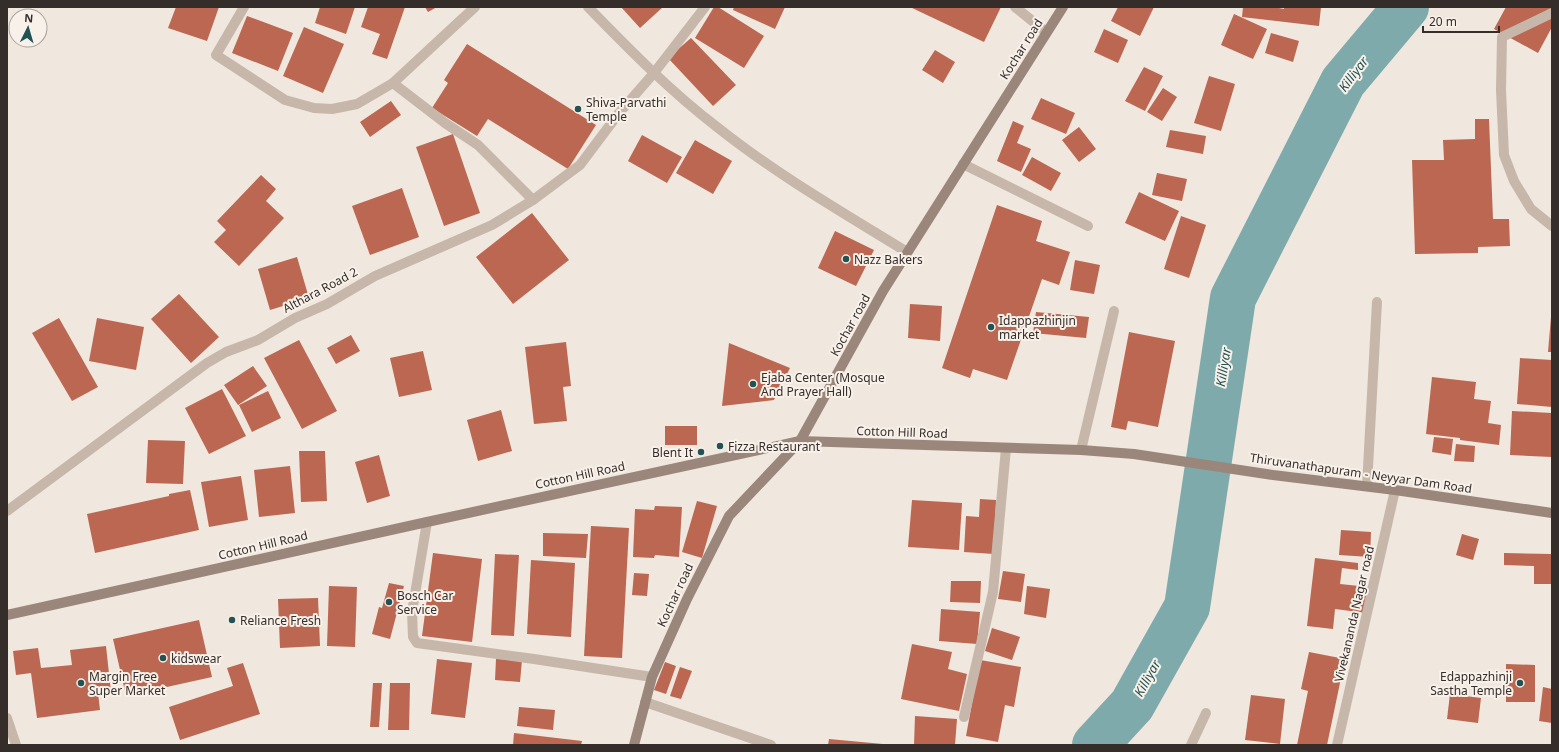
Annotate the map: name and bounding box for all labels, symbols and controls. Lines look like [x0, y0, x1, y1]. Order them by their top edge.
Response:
north arrow [8, 8, 48, 48]
scale bar [1423, 8, 1499, 34]
text: N [24, 10, 34, 25]
text: 20 m [1429, 13, 1457, 30]
street label: Kochar road [996, 15, 1046, 83]
water label: Killiyar [1334, 52, 1373, 95]
place label: Shiva-Parvathi Temple [586, 94, 666, 125]
marker: Shiva-Parvathi Temple [573, 104, 583, 114]
place label: Nazz Bakers [854, 251, 923, 268]
marker: Nazz Bakers [841, 254, 851, 264]
street label: Althara Road 2 [280, 263, 361, 317]
street label: Kochar road [826, 291, 874, 359]
place label: Idappazhinjin market [999, 312, 1076, 343]
marker: Idappazhinjin market [986, 322, 996, 332]
water label: Killiyar [1211, 345, 1235, 388]
place label: Ejaba Center (Mosque And Prayer Hall) [761, 369, 885, 400]
marker: Ejaba Center (Mosque And Prayer Hall) [748, 379, 758, 389]
street label: Cotton Hill Road [856, 422, 948, 442]
place label: Fizza Restaurant [728, 438, 821, 455]
marker: Fizza Restaurant [715, 441, 725, 451]
place label: Blent It [652, 444, 694, 461]
marker: Blent It [696, 447, 706, 457]
street label: Thiruvanathapuram - Neyyar Dam Road [1249, 449, 1473, 497]
street label: Cotton Hill Road [534, 457, 626, 493]
street label: Cotton Hill Road [217, 526, 309, 564]
street label: Vivekananda Nagar road [1330, 544, 1378, 684]
street label: Kochar road [653, 560, 697, 630]
place label: Bosch Car Service [397, 587, 453, 618]
marker: Bosch Car Service [384, 597, 394, 607]
place label: Reliance Fresh [240, 612, 321, 629]
marker: Reliance Fresh [227, 615, 237, 625]
place label: kidswear [171, 650, 222, 667]
marker: kidswear [158, 653, 168, 663]
water label: Killiyar [1130, 656, 1165, 700]
place label: Margin Free Super Market [89, 668, 166, 699]
place label: Edappazhinji Sastha Temple [1430, 668, 1512, 699]
marker: Margin Free Super Market [76, 678, 86, 688]
marker: Edappazhinji Sastha Temple [1515, 678, 1525, 688]

